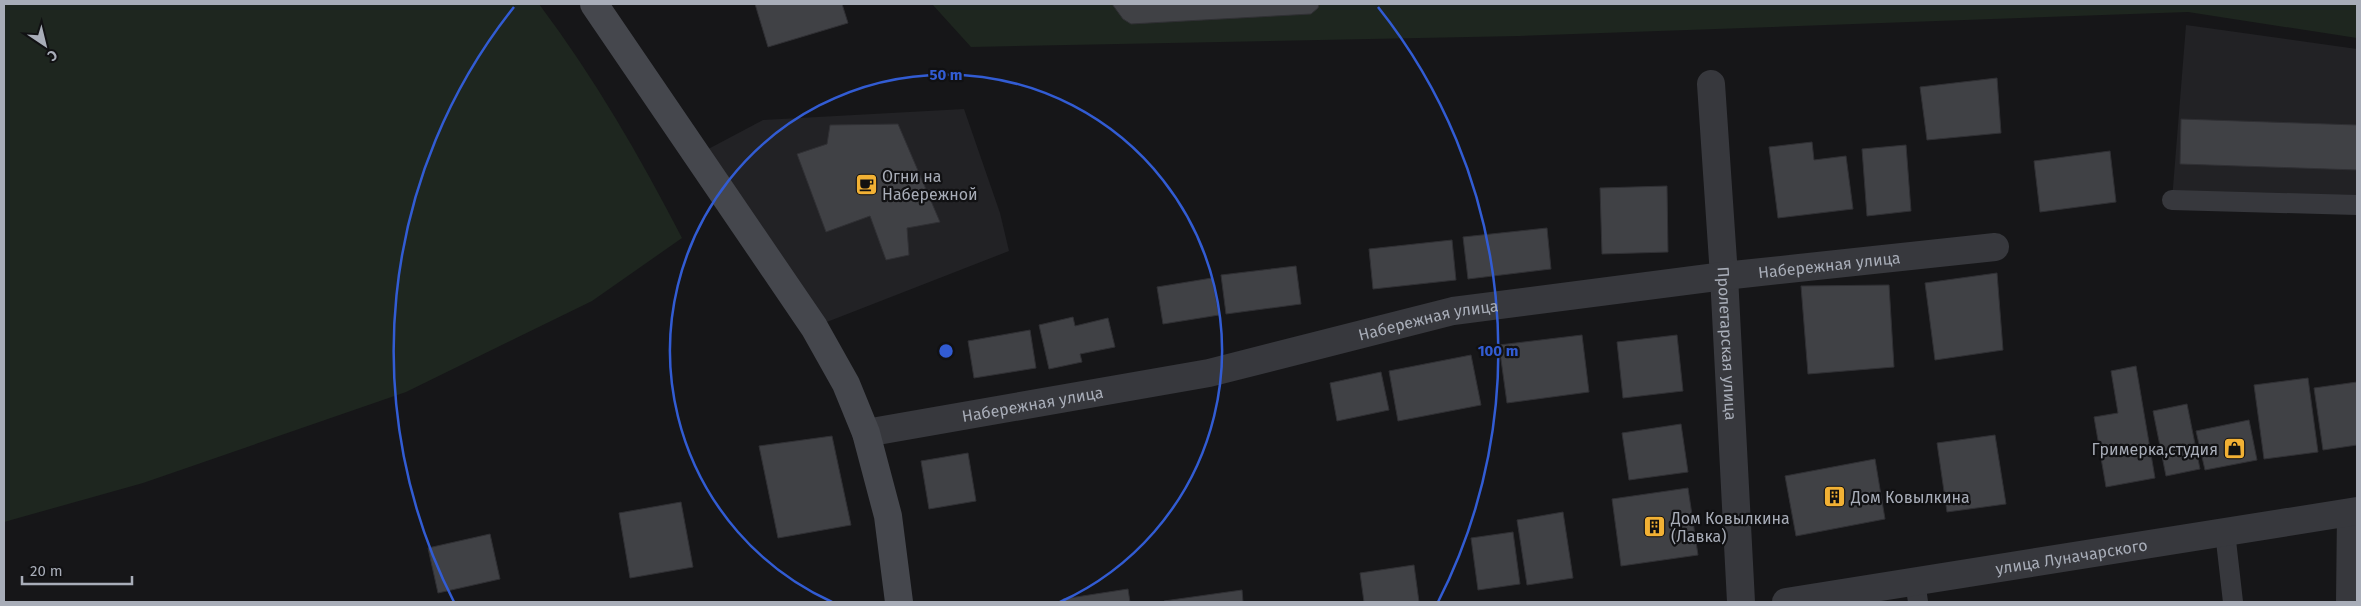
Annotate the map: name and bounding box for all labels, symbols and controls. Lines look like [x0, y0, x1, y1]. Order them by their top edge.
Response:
north arrow [20, 20, 70, 70]
text: С [44, 46, 60, 65]
text: 50 m [929, 66, 963, 84]
place label: Огни на Набережной [882, 167, 978, 204]
cafe icon: Огни на Набережной [854, 173, 878, 197]
street label: Набережная улица [1757, 248, 1901, 282]
street label: Пролетарская улица [1714, 266, 1741, 421]
street label: Набережная улица [1356, 296, 1499, 344]
centre of rings [937, 342, 955, 360]
text: 100 m [1478, 342, 1518, 360]
street label: Набережная улица [960, 382, 1105, 426]
shop icon: Гримерка,студия [2222, 437, 2246, 461]
place label: Гримерка,студия [2091, 440, 2218, 459]
building icon: Дом Ковылкина [1823, 485, 1847, 509]
place label: Дом Ковылкина [1850, 488, 1970, 507]
place label: Дом Ковылкина (Лавка) [1670, 509, 1790, 546]
building icon: Дом Ковылкина (Лавка) [1643, 515, 1667, 539]
street label: улица Луначарского [1994, 535, 2149, 578]
scale bar [22, 554, 132, 586]
text: 20 m [30, 562, 63, 580]

